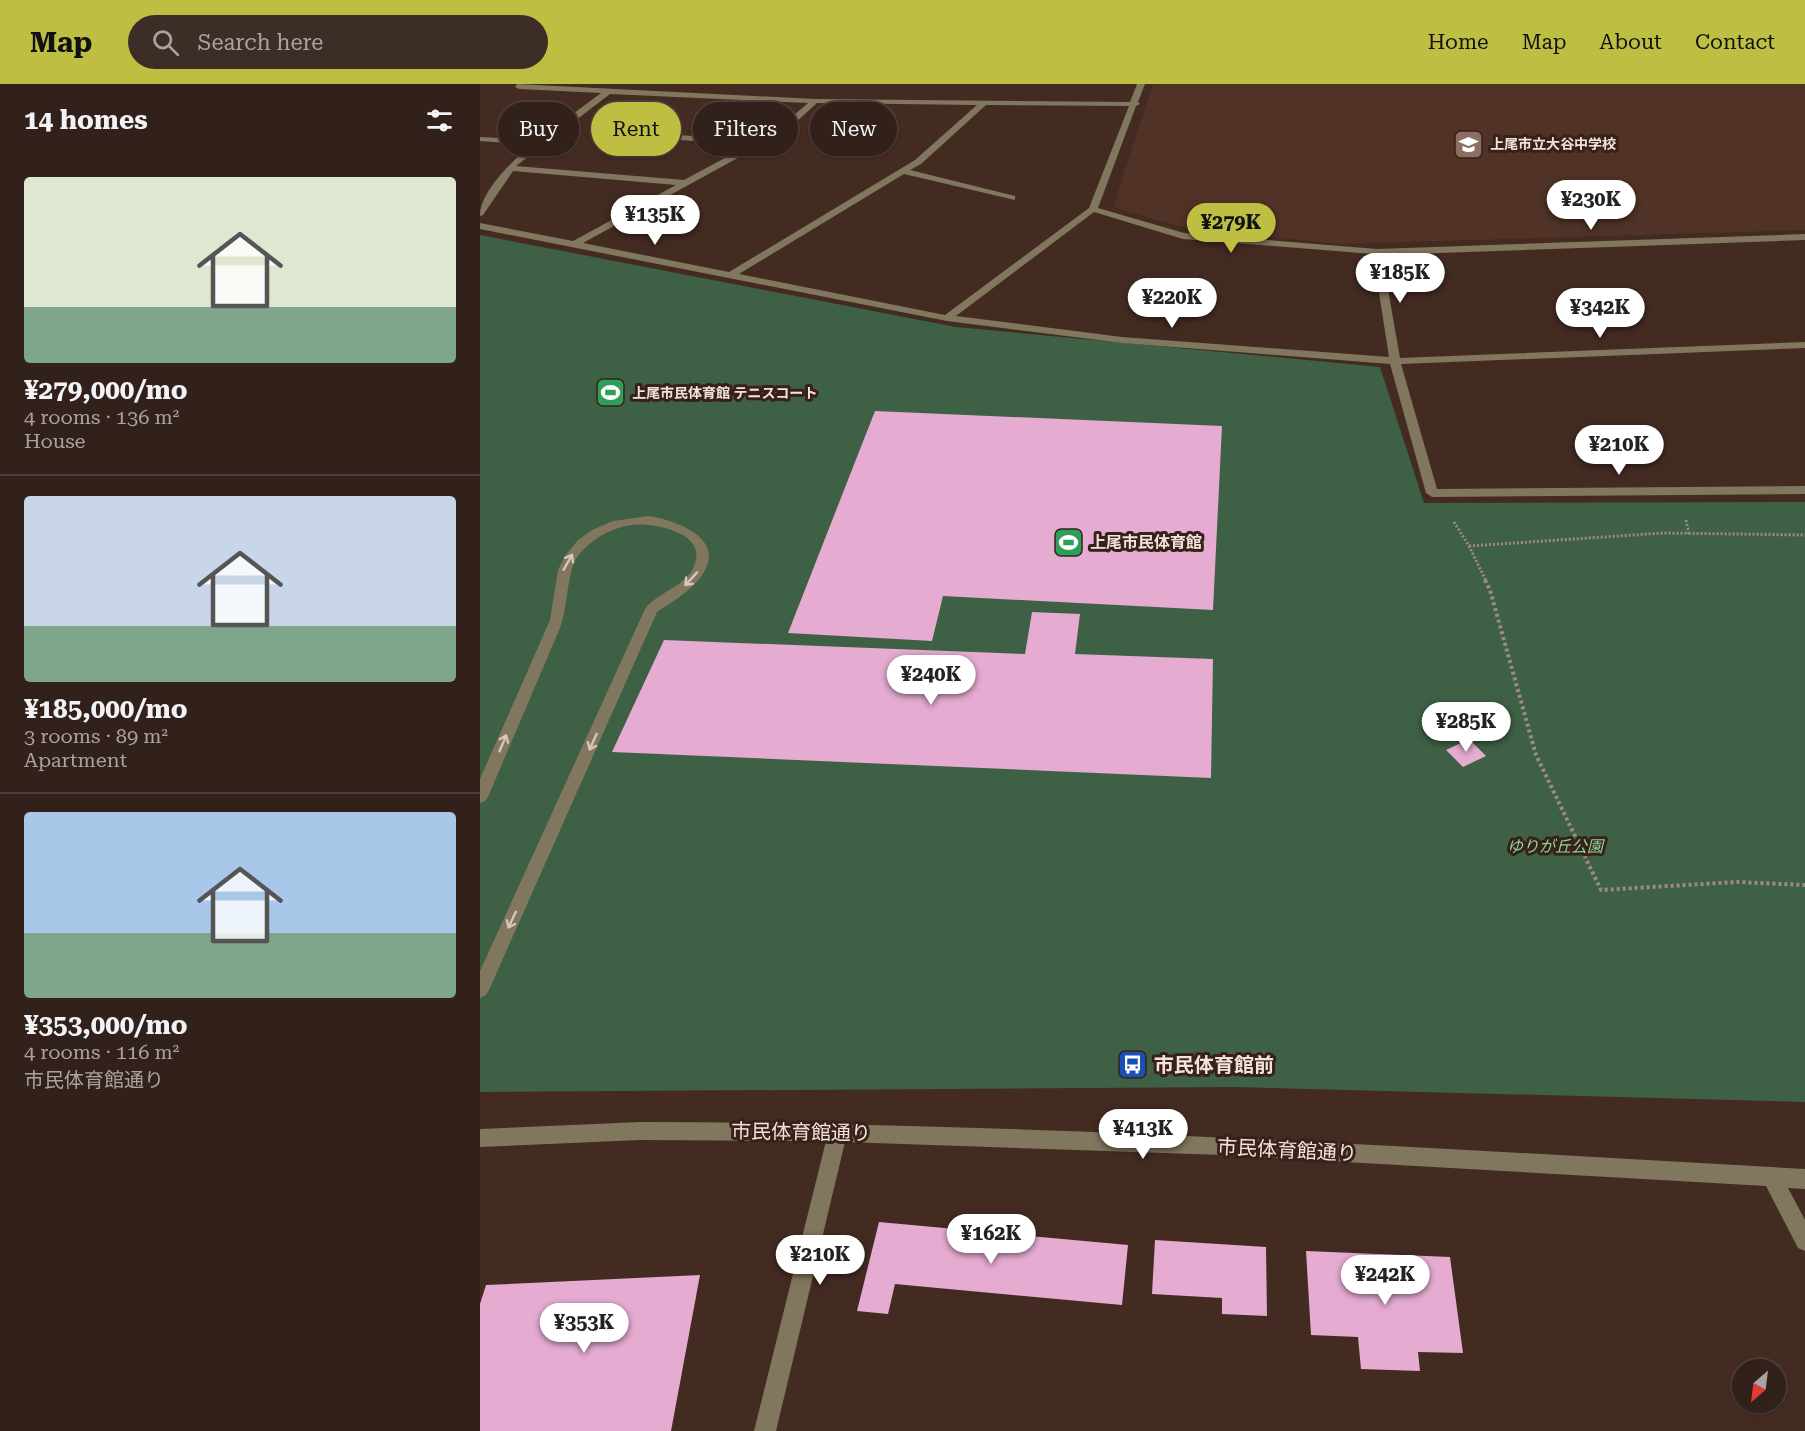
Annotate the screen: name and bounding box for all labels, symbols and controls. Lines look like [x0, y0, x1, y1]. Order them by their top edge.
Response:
search box [128, 15, 548, 69]
text: Map [30, 26, 92, 59]
icon: search [149, 26, 182, 59]
text: Search here [197, 30, 323, 55]
text: Home [1428, 30, 1489, 54]
text: Map [1522, 30, 1567, 54]
text: About [1600, 30, 1662, 54]
text: Contact [1695, 30, 1775, 54]
chip: Buy [498, 102, 579, 156]
chip: Rent [591, 102, 681, 156]
chip: Filters [693, 102, 798, 156]
chip: New [810, 102, 897, 156]
icon: filters [423, 104, 456, 137]
text: 14 homes [24, 105, 148, 135]
school or university icon: 上尾市立大谷中学校 [1453, 128, 1485, 160]
place label: 上尾市立大谷中学校 [1490, 136, 1616, 152]
pin: ¥230K [1549, 180, 1633, 231]
text: ¥230K [1561, 187, 1621, 211]
pin: ¥135K [613, 195, 697, 246]
text: ¥135K [625, 202, 685, 226]
pin: ¥279K [1189, 203, 1273, 254]
text: ¥279K [1201, 210, 1261, 234]
icon: home [186, 216, 294, 324]
pin: ¥185K [1358, 253, 1442, 304]
text: ¥185K [1370, 260, 1430, 284]
pin: ¥220K [1130, 278, 1214, 329]
text: ¥220K [1142, 285, 1202, 309]
pin: ¥342K [1558, 288, 1642, 339]
text: ¥342K [1570, 295, 1630, 319]
text: ¥279,000/mo [24, 375, 188, 405]
sports icon: 上尾市民体育館 テニスコート [595, 377, 627, 409]
place label: 上尾市民体育館 テニスコート [632, 385, 818, 401]
text: 4 rooms · 136 m² [24, 405, 179, 429]
pin: ¥210K [1577, 425, 1661, 476]
text: House [24, 429, 86, 453]
text: ¥210K [1589, 432, 1649, 456]
sports icon: 上尾市民体育館 [1053, 526, 1085, 558]
place label: 上尾市民体育館 [1090, 533, 1202, 552]
icon: home [186, 535, 294, 643]
one-way arrow [563, 553, 575, 570]
one-way arrow [684, 572, 698, 587]
pin: ¥240K [889, 655, 973, 706]
text: ¥240K [901, 662, 961, 686]
text: ¥185,000/mo [24, 694, 188, 724]
pin: ¥285K [1424, 702, 1508, 753]
text: ¥285K [1436, 709, 1496, 733]
text: 3 rooms · 89 m² [24, 724, 168, 748]
one-way arrow [587, 733, 598, 751]
one-way arrow [498, 735, 509, 753]
text: Apartment [24, 748, 127, 772]
park label: ゆりが丘公園 [1507, 837, 1605, 856]
icon: home [186, 851, 294, 959]
one-way arrow [506, 910, 517, 928]
text: ¥353,000/mo [24, 1010, 188, 1040]
text: 4 rooms · 116 m² [24, 1040, 179, 1064]
bus stop icon: 市民体育館前 [1117, 1049, 1149, 1081]
place label: 市民体育館前 [1154, 1053, 1274, 1077]
text: 市民体育館通り [24, 1068, 164, 1092]
pin: ¥413K [1101, 1109, 1185, 1160]
text: ¥413K [1113, 1116, 1173, 1140]
street label: 市民体育館通り [731, 1119, 871, 1145]
street label: 市民体育館通り [1216, 1134, 1358, 1166]
pin: ¥162K [949, 1214, 1033, 1265]
text: ¥162K [961, 1221, 1021, 1245]
pin: ¥210K [778, 1235, 862, 1286]
text: ¥210K [790, 1242, 850, 1266]
pin: ¥242K [1343, 1255, 1427, 1306]
text: ¥242K [1355, 1262, 1415, 1286]
pin: ¥353K [542, 1303, 626, 1354]
text: ¥353K [554, 1310, 614, 1334]
north arrow [1732, 1359, 1786, 1413]
map controls [1732, 1359, 1786, 1413]

